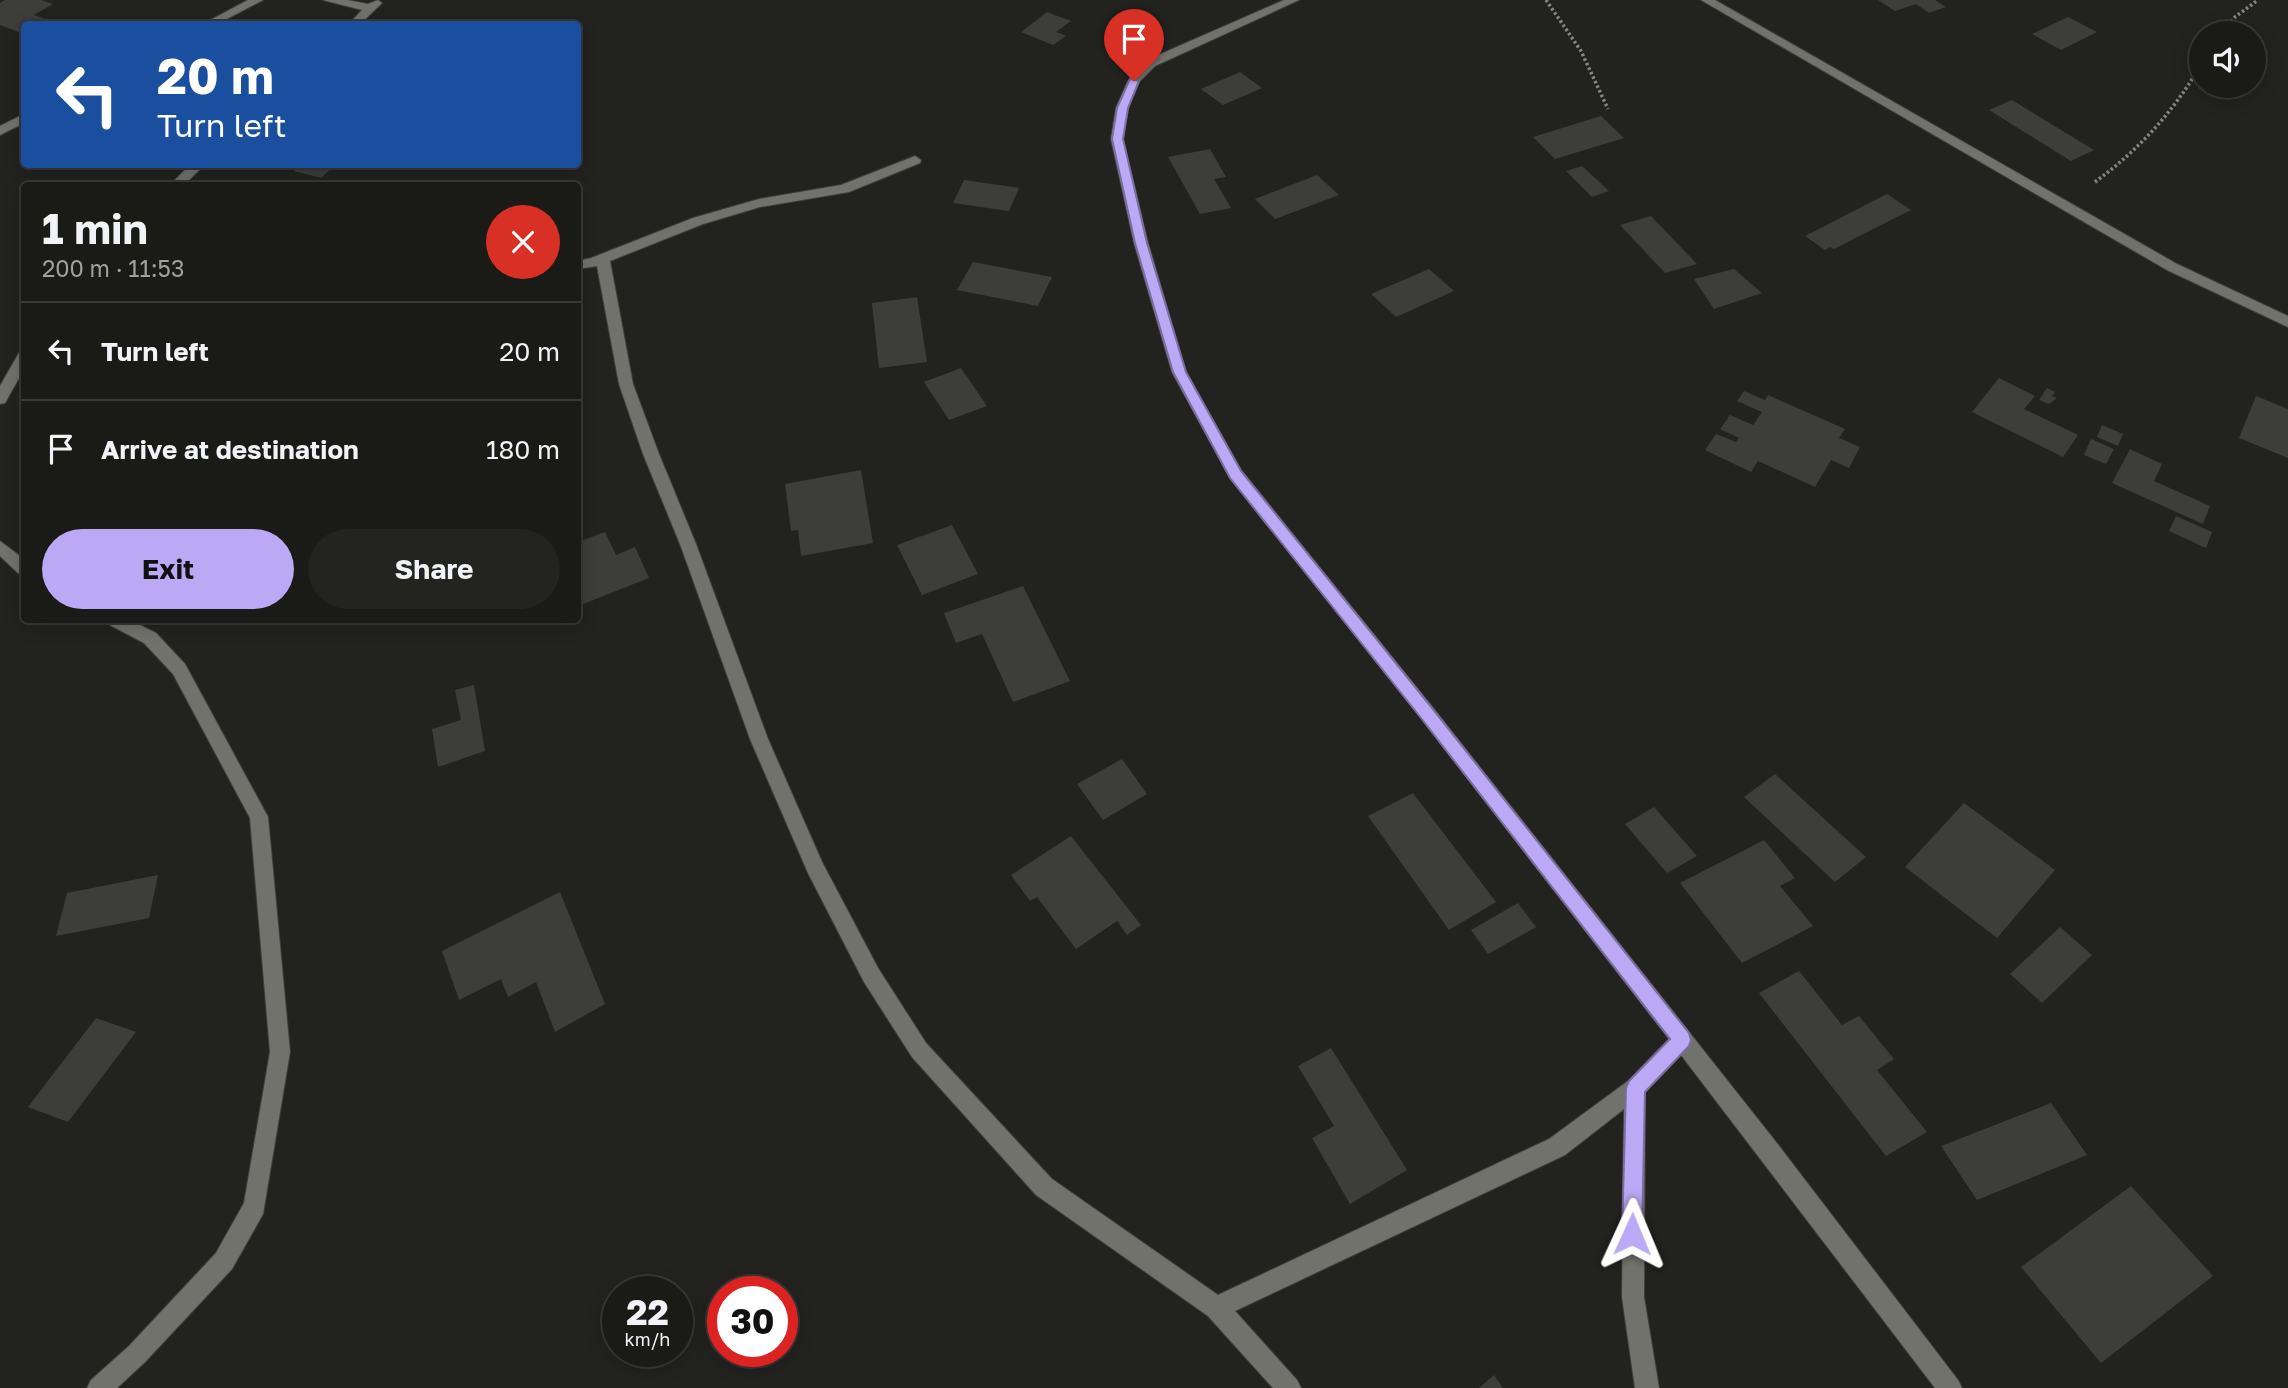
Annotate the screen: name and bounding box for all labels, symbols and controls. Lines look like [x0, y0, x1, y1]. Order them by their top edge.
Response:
pin [1104, 9, 1164, 81]
icon: arrive [1115, 20, 1153, 58]
map controls [2189, 21, 2266, 98]
button: sound [2189, 21, 2266, 98]
text: 20 m [157, 46, 274, 105]
icon: left [42, 49, 133, 140]
text: Turn left [157, 106, 286, 144]
text: 1 min [42, 203, 148, 253]
button: close [486, 205, 560, 279]
text: 200 m · 11:53 [42, 254, 184, 282]
icon: left [42, 332, 80, 370]
text: Turn left [101, 336, 209, 367]
text: 20 m [499, 336, 560, 367]
icon: arrive [42, 430, 80, 468]
text: Arrive at destination [101, 434, 359, 465]
text: 180 m [486, 434, 560, 465]
button: Exit [42, 529, 294, 609]
button: Share [308, 529, 560, 609]
position arrow [1595, 1197, 1669, 1271]
speed limit sign: 30 [707, 1276, 798, 1367]
text: 22 [626, 1291, 669, 1333]
text: km/h [625, 1328, 670, 1350]

